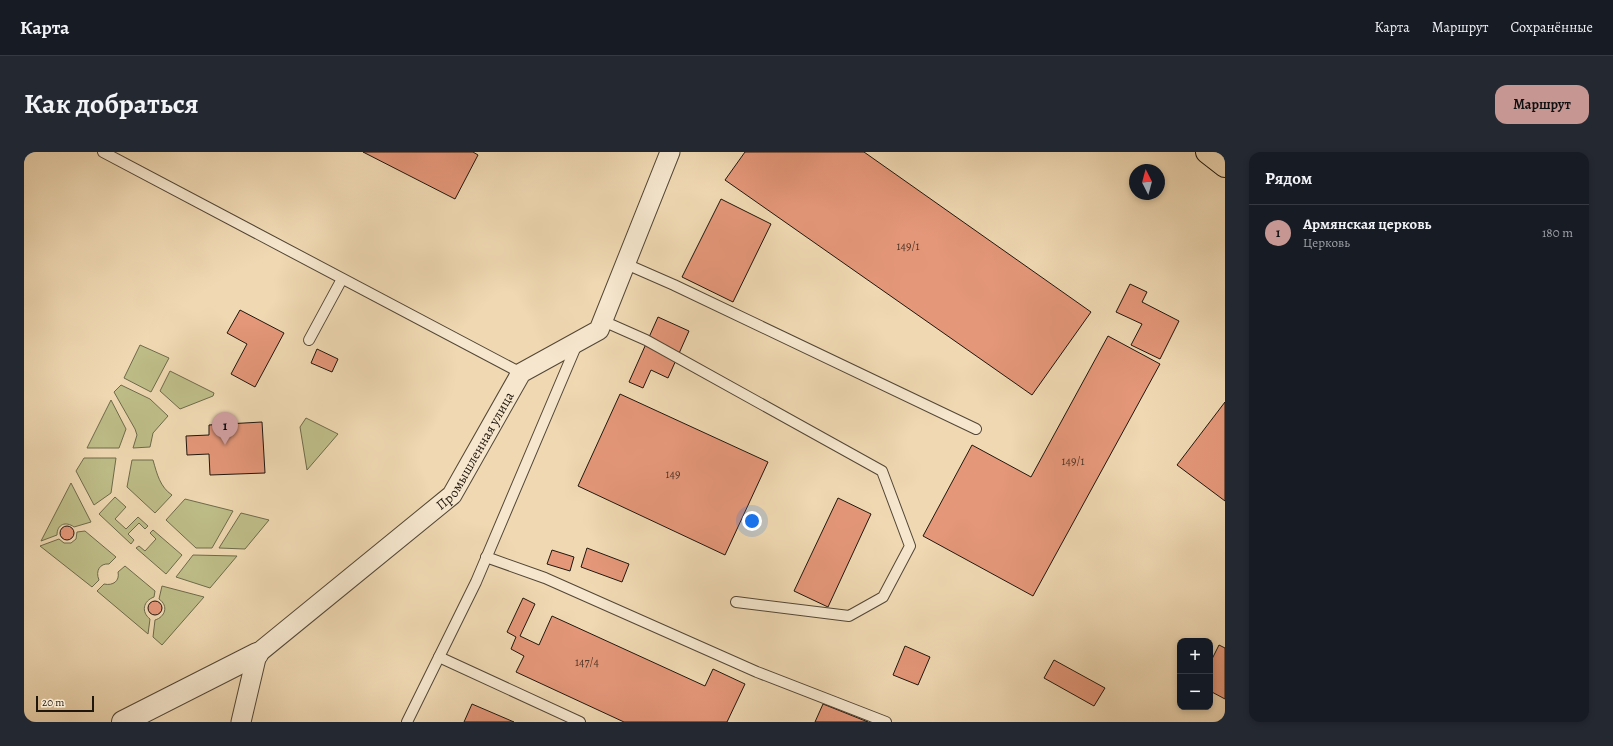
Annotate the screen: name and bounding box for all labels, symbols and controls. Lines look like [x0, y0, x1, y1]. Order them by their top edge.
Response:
text: Карта [20, 15, 69, 41]
text: Карта [1375, 18, 1410, 37]
text: Маршрут [1432, 18, 1488, 37]
text: Сохранённые [1510, 18, 1593, 37]
text: Как добраться [24, 85, 199, 123]
button: Маршрут [1495, 85, 1589, 124]
north arrow [1129, 164, 1165, 200]
text: Рядом [1265, 167, 1312, 190]
text: Армянская церковь [1303, 214, 1431, 234]
text: 1 [1276, 224, 1280, 241]
text: 180 m [1542, 224, 1573, 241]
text: Церковь [1303, 234, 1350, 251]
house number: 149/1 [896, 238, 920, 254]
street label: Промышленная улица [432, 388, 519, 514]
pin: 1 [212, 412, 238, 445]
house number: 149/1 [1061, 453, 1085, 469]
house number: 149 [665, 466, 681, 482]
your location [742, 511, 762, 531]
map controls [1177, 638, 1213, 710]
button: + [1177, 638, 1213, 674]
house number: 147/4 [575, 654, 600, 670]
button: − [1177, 674, 1213, 710]
scale bar [36, 694, 94, 713]
text: 20 m [42, 695, 64, 710]

